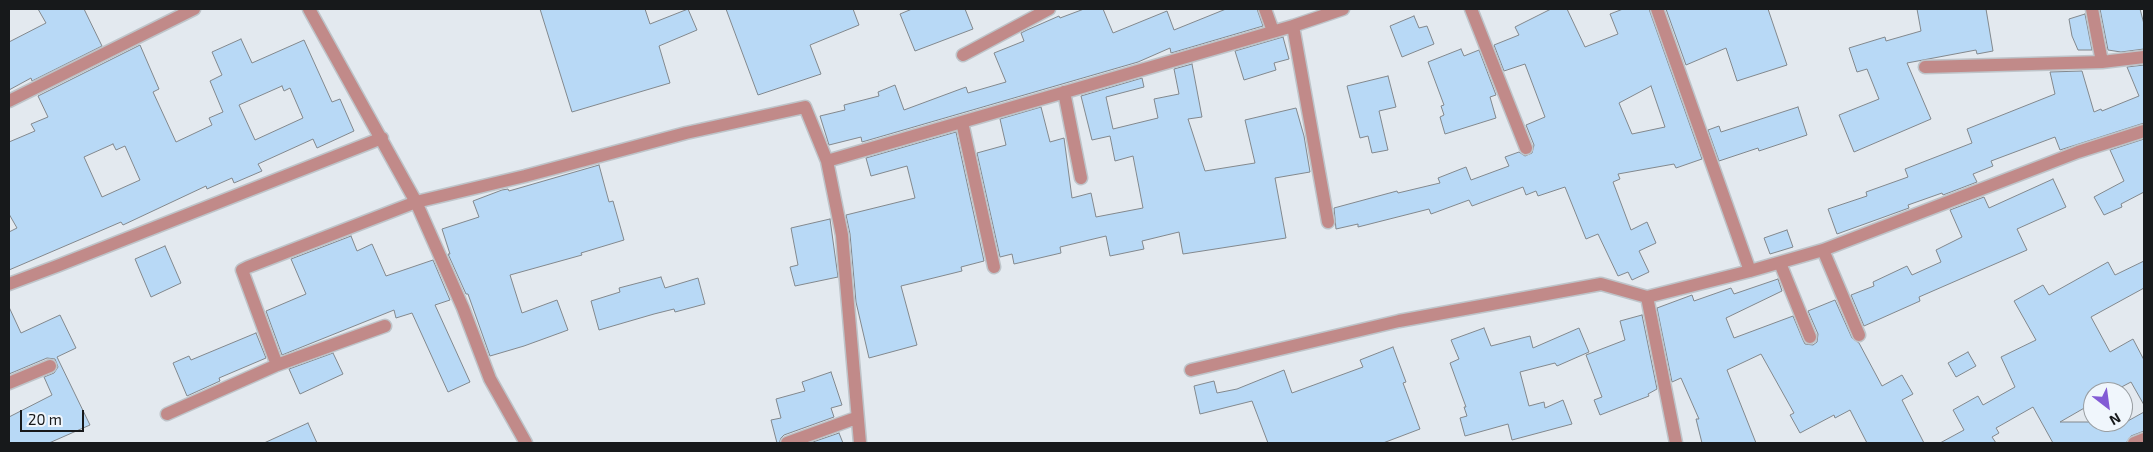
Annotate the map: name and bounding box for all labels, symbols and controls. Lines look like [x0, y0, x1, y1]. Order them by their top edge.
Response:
north arrow [2083, 382, 2133, 432]
scale bar [22, 400, 86, 432]
text: 20 m [28, 410, 62, 428]
text: N [2107, 410, 2124, 429]

